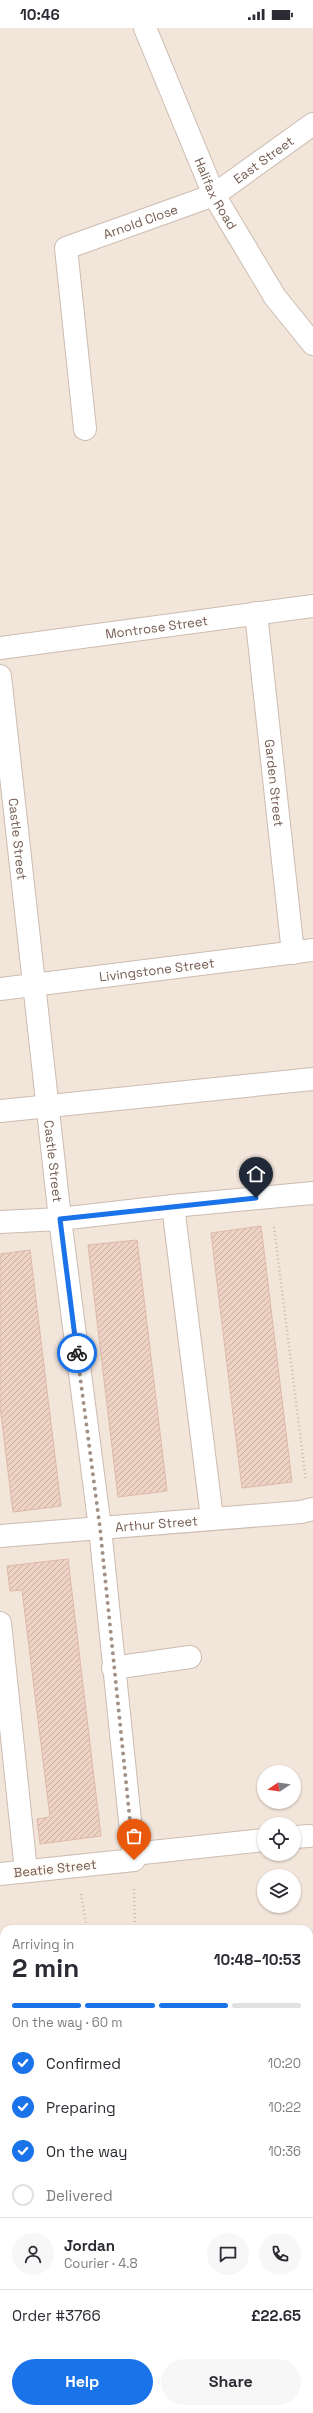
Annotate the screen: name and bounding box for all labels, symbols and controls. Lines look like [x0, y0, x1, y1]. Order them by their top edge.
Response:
text: 10:46 [20, 5, 60, 24]
street label: East Street [230, 132, 297, 187]
street label: Halifax Road [190, 155, 241, 233]
street label: Arnold Close [101, 201, 180, 243]
street label: Montrose Street [104, 612, 209, 643]
street label: Garden Street [261, 738, 287, 828]
street label: Castle Street [5, 797, 30, 881]
street label: Livingstone Street [98, 954, 216, 986]
street label: Castle Street [40, 1119, 66, 1203]
pin [239, 1157, 273, 1198]
icon: home [245, 1163, 267, 1185]
courier [57, 1333, 97, 1373]
icon: bike [66, 1342, 88, 1364]
street label: Arthur Street [115, 1512, 199, 1536]
north arrow [257, 1765, 301, 1809]
map controls [257, 1765, 301, 1913]
button: locate [257, 1817, 301, 1861]
pin [117, 1819, 151, 1860]
icon: bag [123, 1825, 145, 1847]
street label: Beatie Street [13, 1856, 97, 1881]
button: layers [257, 1869, 301, 1913]
text: Arriving in [12, 1936, 74, 1953]
text: 10:48–10:53 [214, 1950, 301, 1969]
text: 2 min [12, 1951, 79, 1985]
text: On the way · 60 m [12, 2014, 123, 2031]
icon: check [12, 2052, 34, 2074]
text: Confirmed [46, 2054, 121, 2073]
text: 10:20 [268, 2055, 301, 2072]
icon: check [12, 2096, 34, 2118]
text: Preparing [46, 2098, 116, 2117]
text: 10:22 [268, 2099, 301, 2116]
icon: check [12, 2140, 34, 2162]
text: On the way [46, 2142, 127, 2161]
text: 10:36 [268, 2143, 301, 2160]
text: Delivered [46, 2186, 113, 2205]
button: person [12, 2233, 54, 2275]
button: chat [207, 2233, 249, 2275]
button: phone [259, 2233, 301, 2275]
text: Jordan [64, 2236, 115, 2255]
text: Courier · 4.8 [64, 2255, 138, 2272]
text: Order #3766 [12, 2306, 101, 2325]
text: £22.65 [251, 2306, 301, 2325]
button: Help [12, 2359, 153, 2405]
button: Share [161, 2359, 301, 2405]

